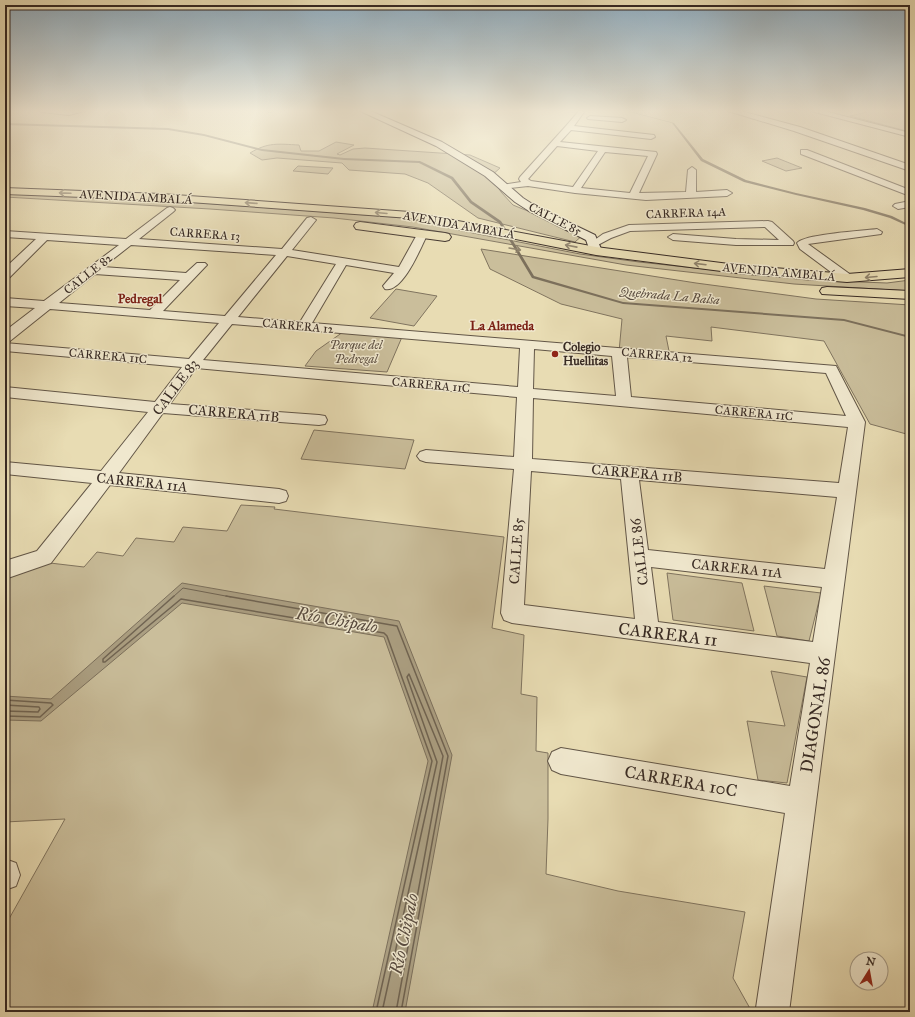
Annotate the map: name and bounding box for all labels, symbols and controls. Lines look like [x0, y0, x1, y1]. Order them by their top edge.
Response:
street label: AVENIDA AMBALÁ [78, 186, 193, 207]
one-way arrow [59, 190, 72, 197]
one-way arrow [245, 200, 258, 207]
street label: CALLE 85 [526, 200, 584, 238]
street label: CARRERA 14A [646, 205, 726, 221]
street label: AVENIDA AMBALÁ [401, 207, 516, 242]
one-way arrow [375, 209, 388, 216]
street label: CARRERA 13 [169, 225, 241, 243]
one-way arrow [565, 242, 578, 250]
one-way arrow [508, 245, 521, 253]
street label: CALLE 82 [61, 251, 115, 297]
street label: AVENIDA AMBALÁ [721, 259, 836, 284]
one-way arrow [694, 261, 707, 268]
one-way arrow [865, 273, 878, 280]
water label: Quebrada La Balsa [618, 284, 721, 308]
district label: Pedregal [118, 291, 163, 307]
street label: CARRERA 12 [262, 316, 334, 336]
district label: La Alameda [470, 318, 534, 334]
park label: Parque del Pedregal [330, 338, 384, 366]
place label: Colegio Huellitas [563, 340, 609, 368]
street label: CARRERA 12 [621, 345, 693, 365]
street label: CARRERA 11C [68, 346, 148, 366]
marker: Colegio Huellitas [550, 349, 560, 359]
street label: CALLE 83 [149, 356, 202, 419]
street label: CARRERA 11C [391, 375, 471, 395]
street label: CARRERA 11B [188, 401, 280, 426]
street label: CARRERA 11C [714, 403, 794, 423]
street label: CARRERA 11B [591, 461, 683, 486]
street label: CARRERA 11A [96, 469, 189, 496]
street label: CALLE 85 [506, 517, 527, 585]
street label: CALLE 86 [627, 517, 652, 586]
street label: CARRERA 11A [691, 555, 784, 582]
water label: Río Chipalo [293, 602, 380, 639]
street label: CARRERA 11 [617, 618, 719, 651]
street label: DIAGONAL 86 [796, 655, 835, 774]
street label: CARRERA 10C [623, 761, 739, 802]
water label: Río Chipalo [384, 891, 424, 978]
north arrow [849, 951, 889, 991]
text: N [865, 954, 877, 969]

